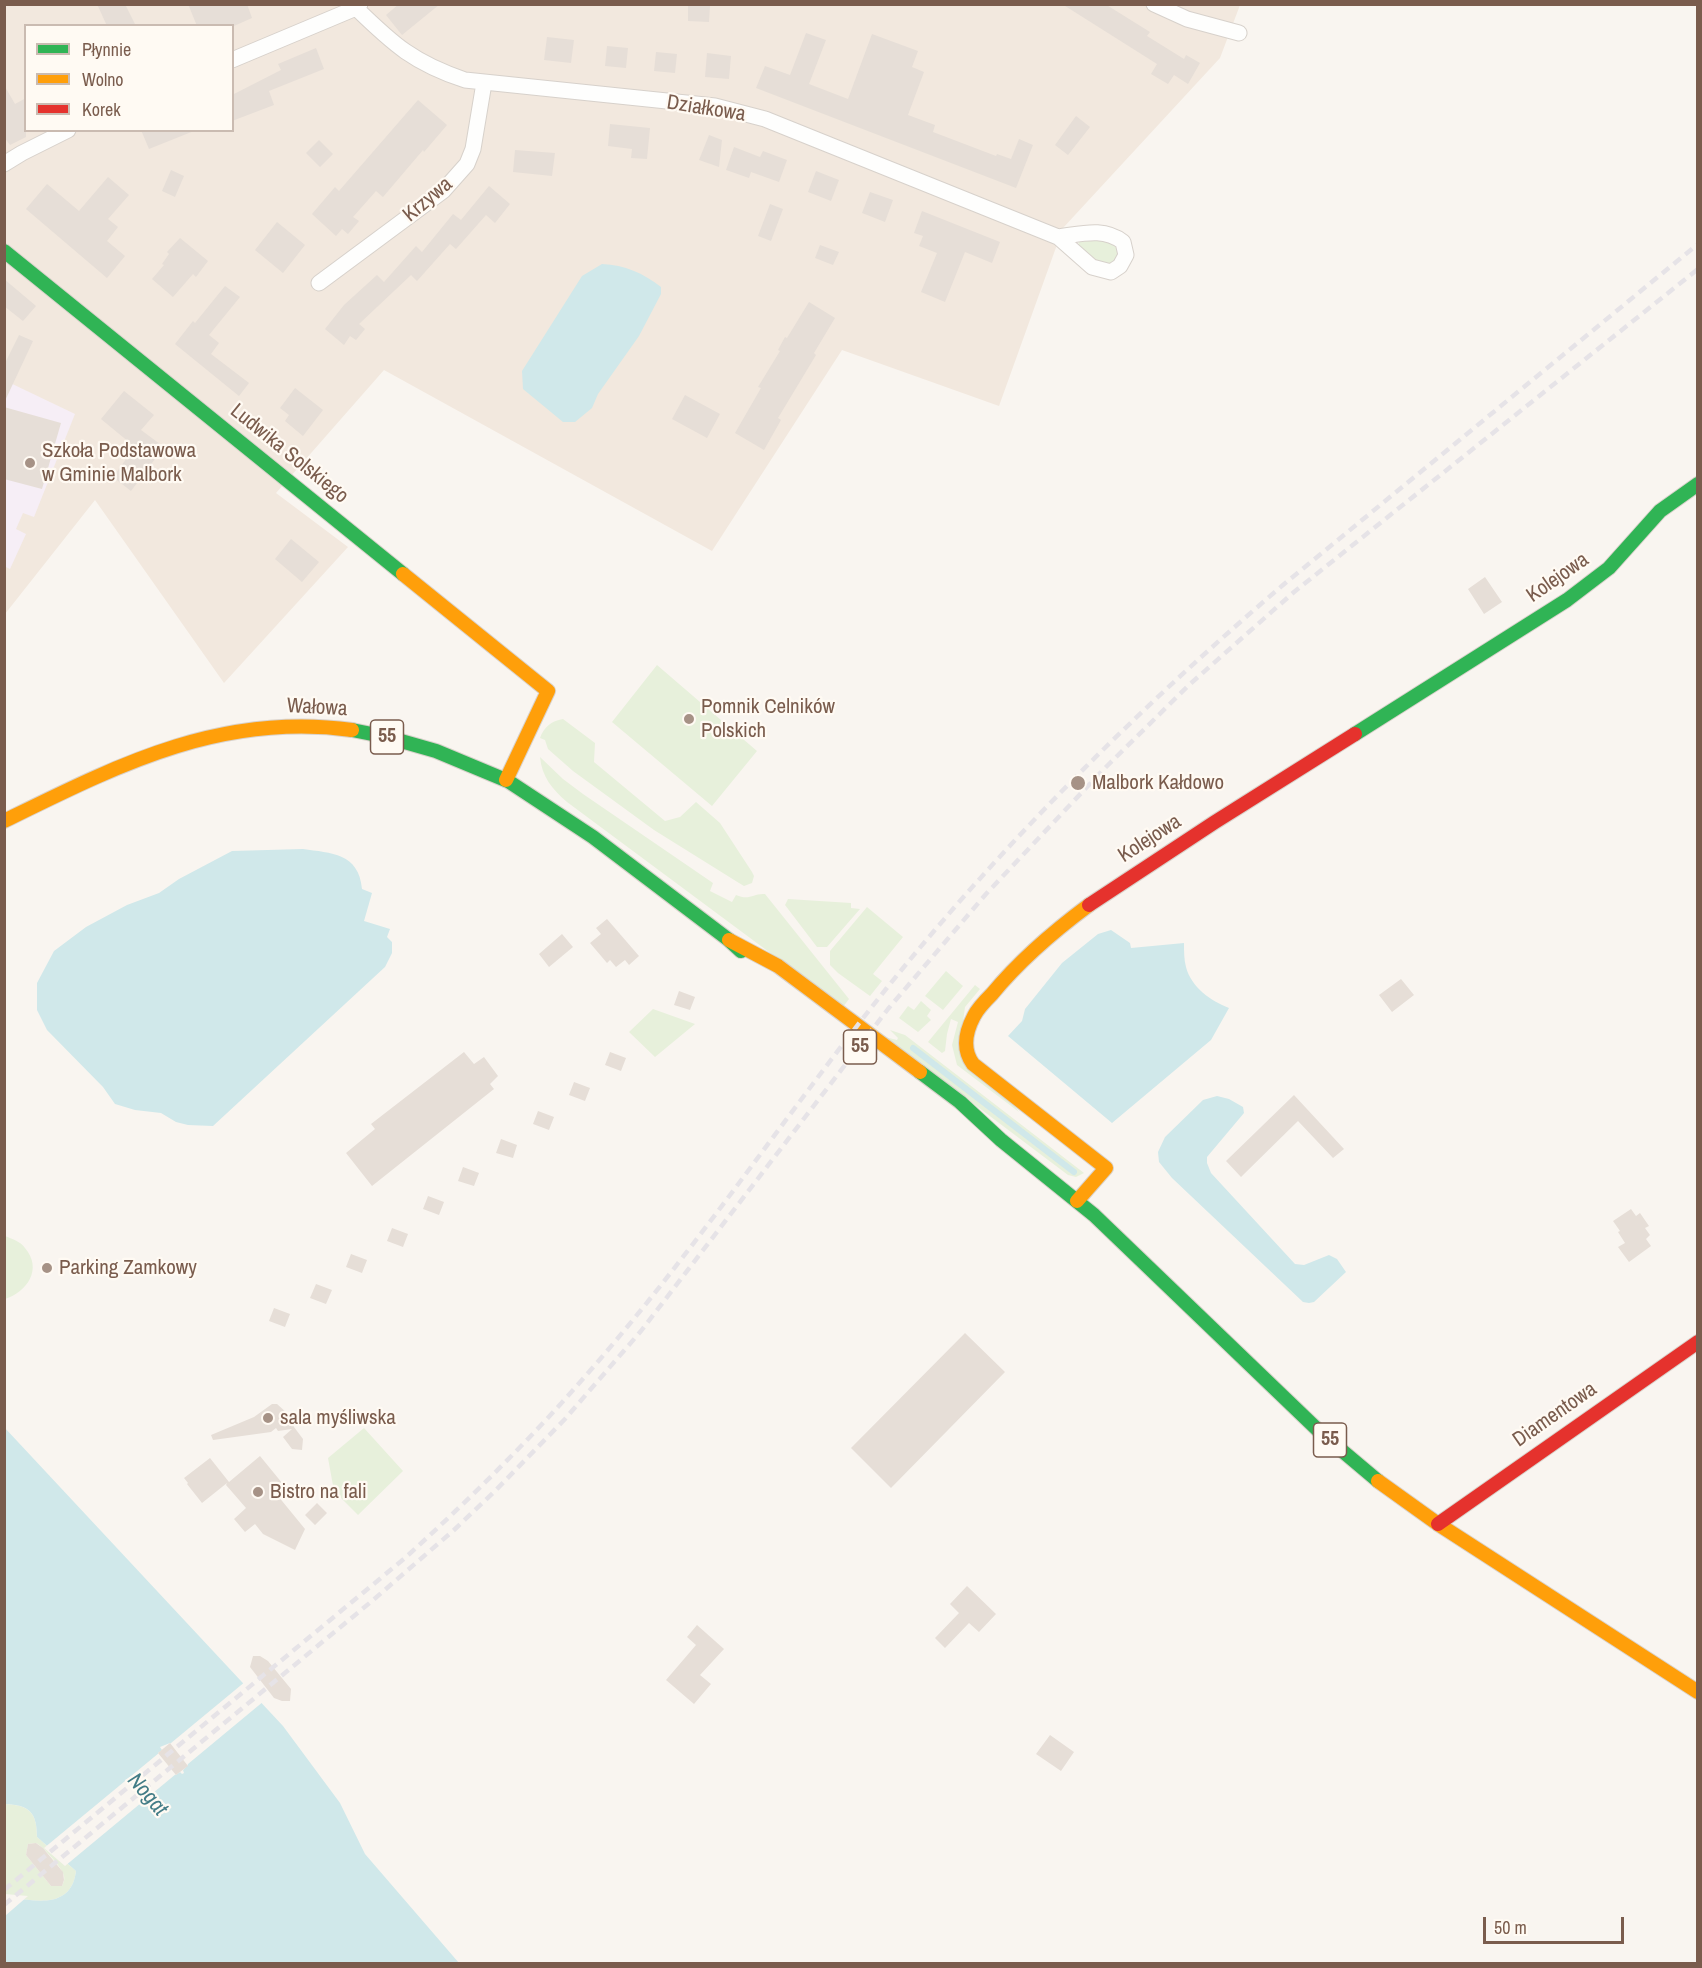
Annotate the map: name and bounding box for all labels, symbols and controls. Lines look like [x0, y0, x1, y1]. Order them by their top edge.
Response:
legend [24, 24, 234, 132]
text: Płynnie [82, 37, 131, 62]
text: Wolno [82, 67, 124, 92]
street label: Działkowa [665, 90, 747, 128]
text: Korek [82, 97, 121, 122]
street label: Krzywa [398, 172, 458, 228]
street label: Ludwika Solskiego [225, 399, 353, 509]
place label: Szkoła Podstawowa w Gminie Malbork [42, 438, 196, 488]
marker: Szkoła Podstawowa w Gminie Malbork [23, 456, 37, 470]
street label: Kolejowa [1522, 548, 1594, 608]
street label: Wałowa [286, 694, 348, 722]
place label: Pomnik Celników Polskich [701, 694, 835, 744]
marker: Pomnik Celników Polskich [682, 712, 696, 726]
road number: 55 [370, 720, 404, 754]
place label: Malbork Kałdowo [1092, 770, 1224, 796]
marker: Malbork Kałdowo [1069, 774, 1087, 792]
street label: Kolejowa [1114, 809, 1186, 869]
road number: 55 [844, 1030, 876, 1064]
place label: Parking Zamkowy [59, 1255, 197, 1281]
marker: Parking Zamkowy [40, 1261, 54, 1275]
street label: Diamentowa [1508, 1377, 1602, 1453]
place label: sala myśliwska [280, 1405, 396, 1431]
marker: sala myśliwska [261, 1411, 275, 1425]
road number: 55 [1314, 1423, 1346, 1457]
place label: Bistro na fali [270, 1479, 367, 1505]
marker: Bistro na fali [251, 1485, 265, 1499]
water label: Nogat [121, 1768, 173, 1822]
scale bar [1486, 1905, 1627, 1943]
text: 50 m [1494, 1915, 1527, 1940]

